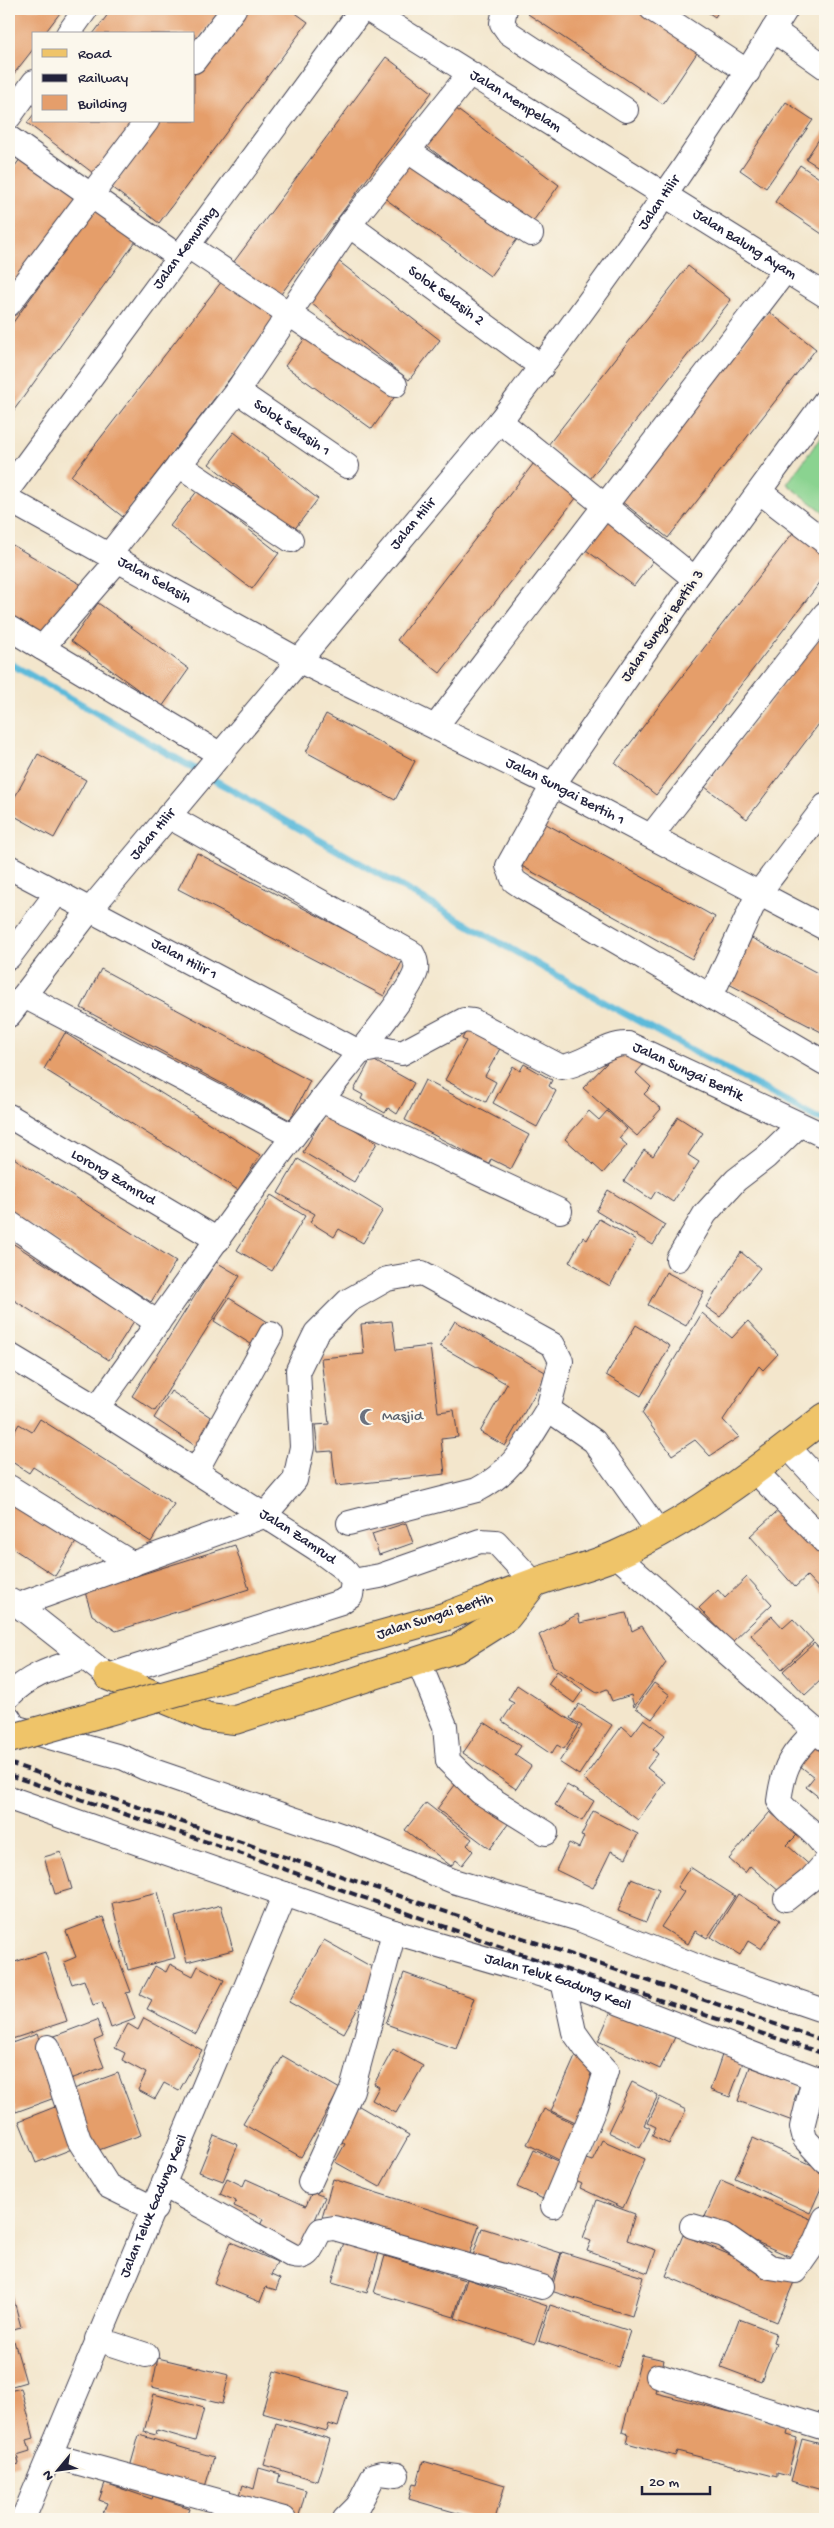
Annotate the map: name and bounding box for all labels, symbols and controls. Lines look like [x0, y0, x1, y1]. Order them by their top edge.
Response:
legend [32, 32, 195, 122]
text: Road [78, 46, 112, 64]
street label: Jalan Mempelam [466, 66, 565, 137]
text: Railway [78, 70, 129, 88]
text: Building [77, 96, 127, 114]
street label: Jalan Hilir [634, 171, 686, 234]
street label: Jalan Kemuning [149, 203, 222, 293]
street label: Jalan Balung Ayam [689, 205, 800, 284]
street label: Solok Selasih 2 [404, 262, 487, 330]
street label: Solok Selasih 1 [250, 396, 333, 461]
street label: Jalan Hilir [386, 493, 441, 554]
street label: Jalan Selasih [114, 553, 194, 608]
street label: Jalan Sungai Bertih 3 [618, 566, 709, 686]
street label: Jalan Sungai Bertih 1 [502, 754, 627, 830]
street label: Jalan Hilir [126, 804, 181, 864]
street label: Jalan Hilir 1 [148, 935, 220, 984]
street label: Jalan Sungai Bertik [629, 1038, 747, 1106]
street label: Lorong Zamrud [67, 1146, 160, 1210]
mosque icon: Masjid [358, 1407, 378, 1427]
place label: Masjid [382, 1408, 424, 1426]
street label: Jalan Zamrud [256, 1505, 340, 1570]
street label: Jalan Sungai Bertih [374, 1590, 496, 1644]
street label: Jalan Teluk Gadung Kecil [482, 1950, 633, 2015]
street label: Jalan Teluk Gadung Kecil [116, 2132, 192, 2281]
north arrow [32, 2446, 82, 2496]
scale bar [642, 2463, 709, 2495]
text: N [39, 2467, 58, 2483]
text: 20 m [649, 2474, 679, 2492]

